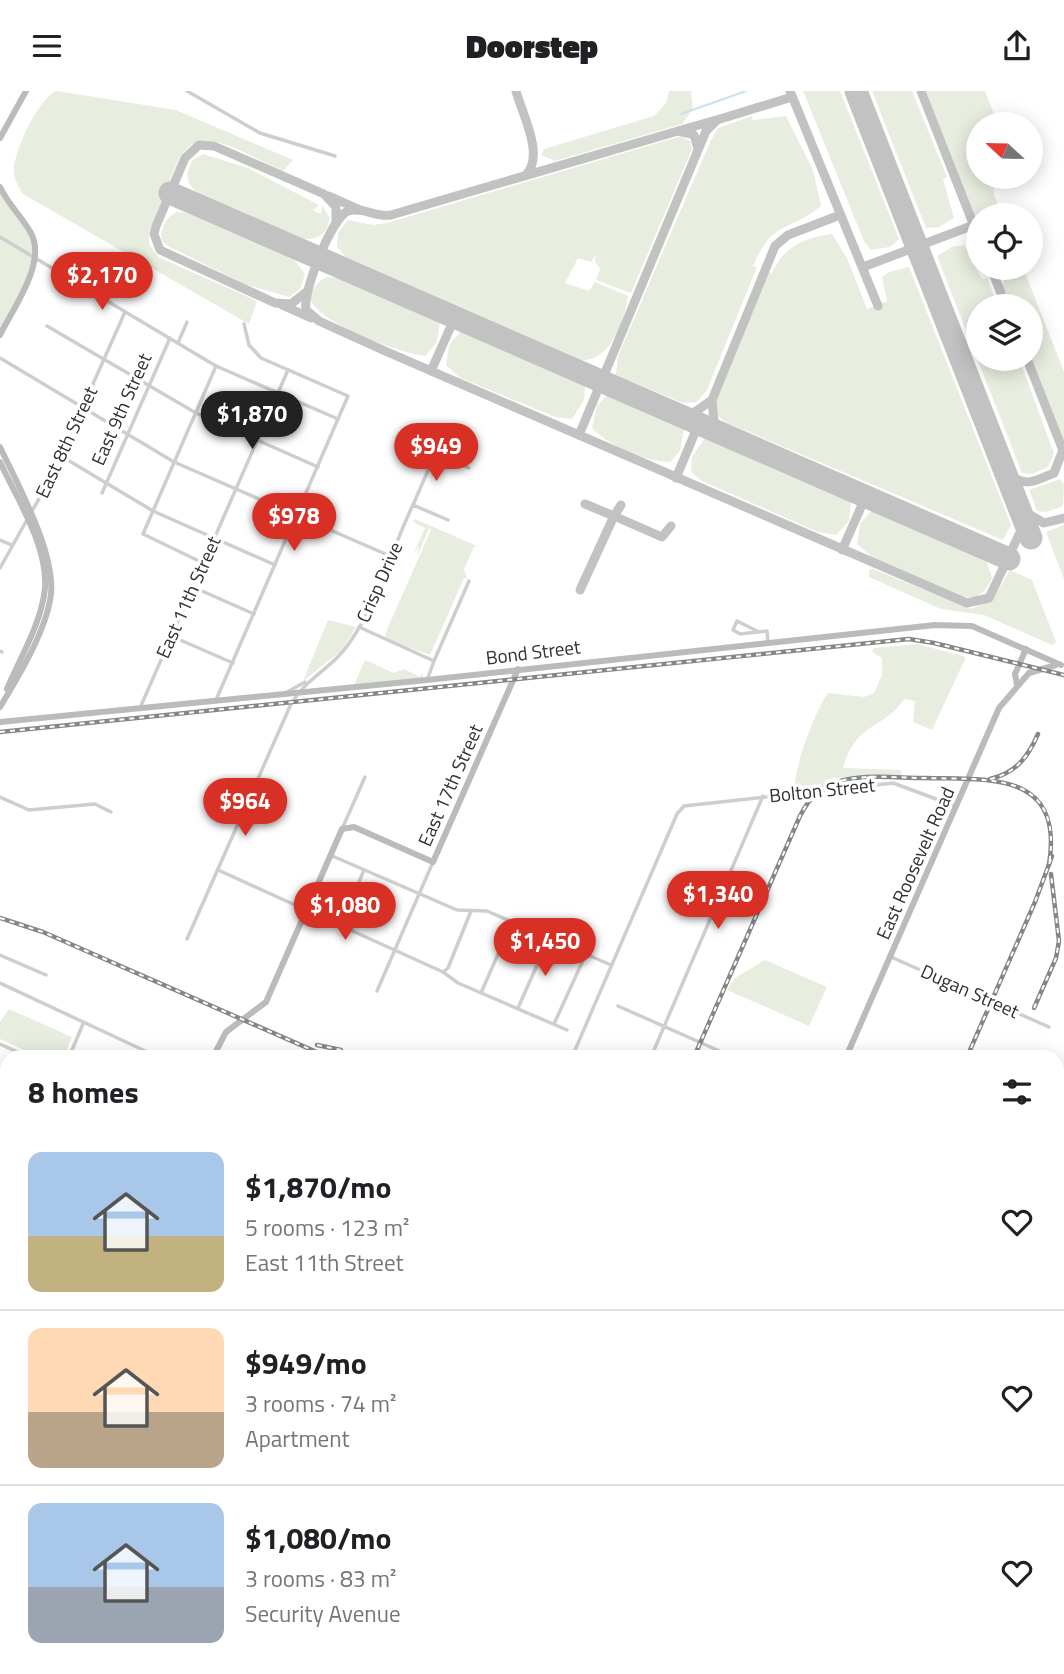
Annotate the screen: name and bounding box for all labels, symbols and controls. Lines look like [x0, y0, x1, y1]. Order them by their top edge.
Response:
text: Doorstep [466, 22, 598, 70]
icon: menu [28, 27, 66, 65]
icon: share [998, 27, 1036, 65]
north arrow [966, 112, 1043, 189]
map controls [966, 112, 1043, 371]
button: locate [966, 203, 1043, 280]
pin: $2,170 [45, 253, 159, 312]
text: $2,170 [67, 257, 137, 292]
button: layers [966, 294, 1043, 371]
street label: East 9th Street [83, 348, 158, 470]
street label: East 8th Street [27, 381, 104, 502]
pin: $1,870 [195, 391, 309, 451]
text: $1,870 [217, 396, 287, 431]
pin: $949 [395, 423, 477, 483]
text: $949 [410, 428, 462, 463]
pin: $978 [253, 493, 335, 553]
text: $978 [268, 498, 320, 533]
street label: East 11th Street [148, 531, 228, 663]
street label: Crisp Drive [348, 537, 409, 627]
street label: Bond Street [484, 631, 582, 672]
street label: East 17th Street [410, 719, 490, 851]
street label: Bolton Street [768, 769, 877, 809]
pin: $964 [204, 779, 286, 838]
street label: East Roosevelt Road [868, 782, 961, 944]
text: $964 [219, 783, 271, 818]
pin: $1,340 [661, 871, 775, 931]
text: $1,340 [683, 876, 753, 911]
pin: $1,080 [288, 883, 402, 942]
text: $1,080 [310, 887, 380, 922]
pin: $1,450 [488, 919, 602, 978]
text: $1,450 [510, 923, 580, 958]
street label: Dugan Street [916, 956, 1024, 1025]
text: 8 homes [28, 1069, 139, 1115]
icon: filters [998, 1073, 1036, 1111]
text: $1,870/mo [245, 1164, 391, 1210]
icon: home [84, 1180, 168, 1264]
icon: heart [998, 1203, 1036, 1241]
text: 5 rooms · 123 m² [245, 1210, 409, 1245]
text: East 11th Street [245, 1245, 404, 1280]
text: $949/mo [245, 1340, 367, 1386]
icon: home [84, 1356, 168, 1440]
icon: heart [998, 1379, 1036, 1417]
text: 3 rooms · 74 m² [245, 1386, 396, 1421]
text: Apartment [245, 1421, 350, 1456]
text: $1,080/mo [245, 1515, 391, 1561]
icon: home [84, 1531, 168, 1615]
icon: heart [998, 1554, 1036, 1592]
text: 3 rooms · 83 m² [245, 1561, 396, 1596]
text: Security Avenue [245, 1596, 401, 1631]

